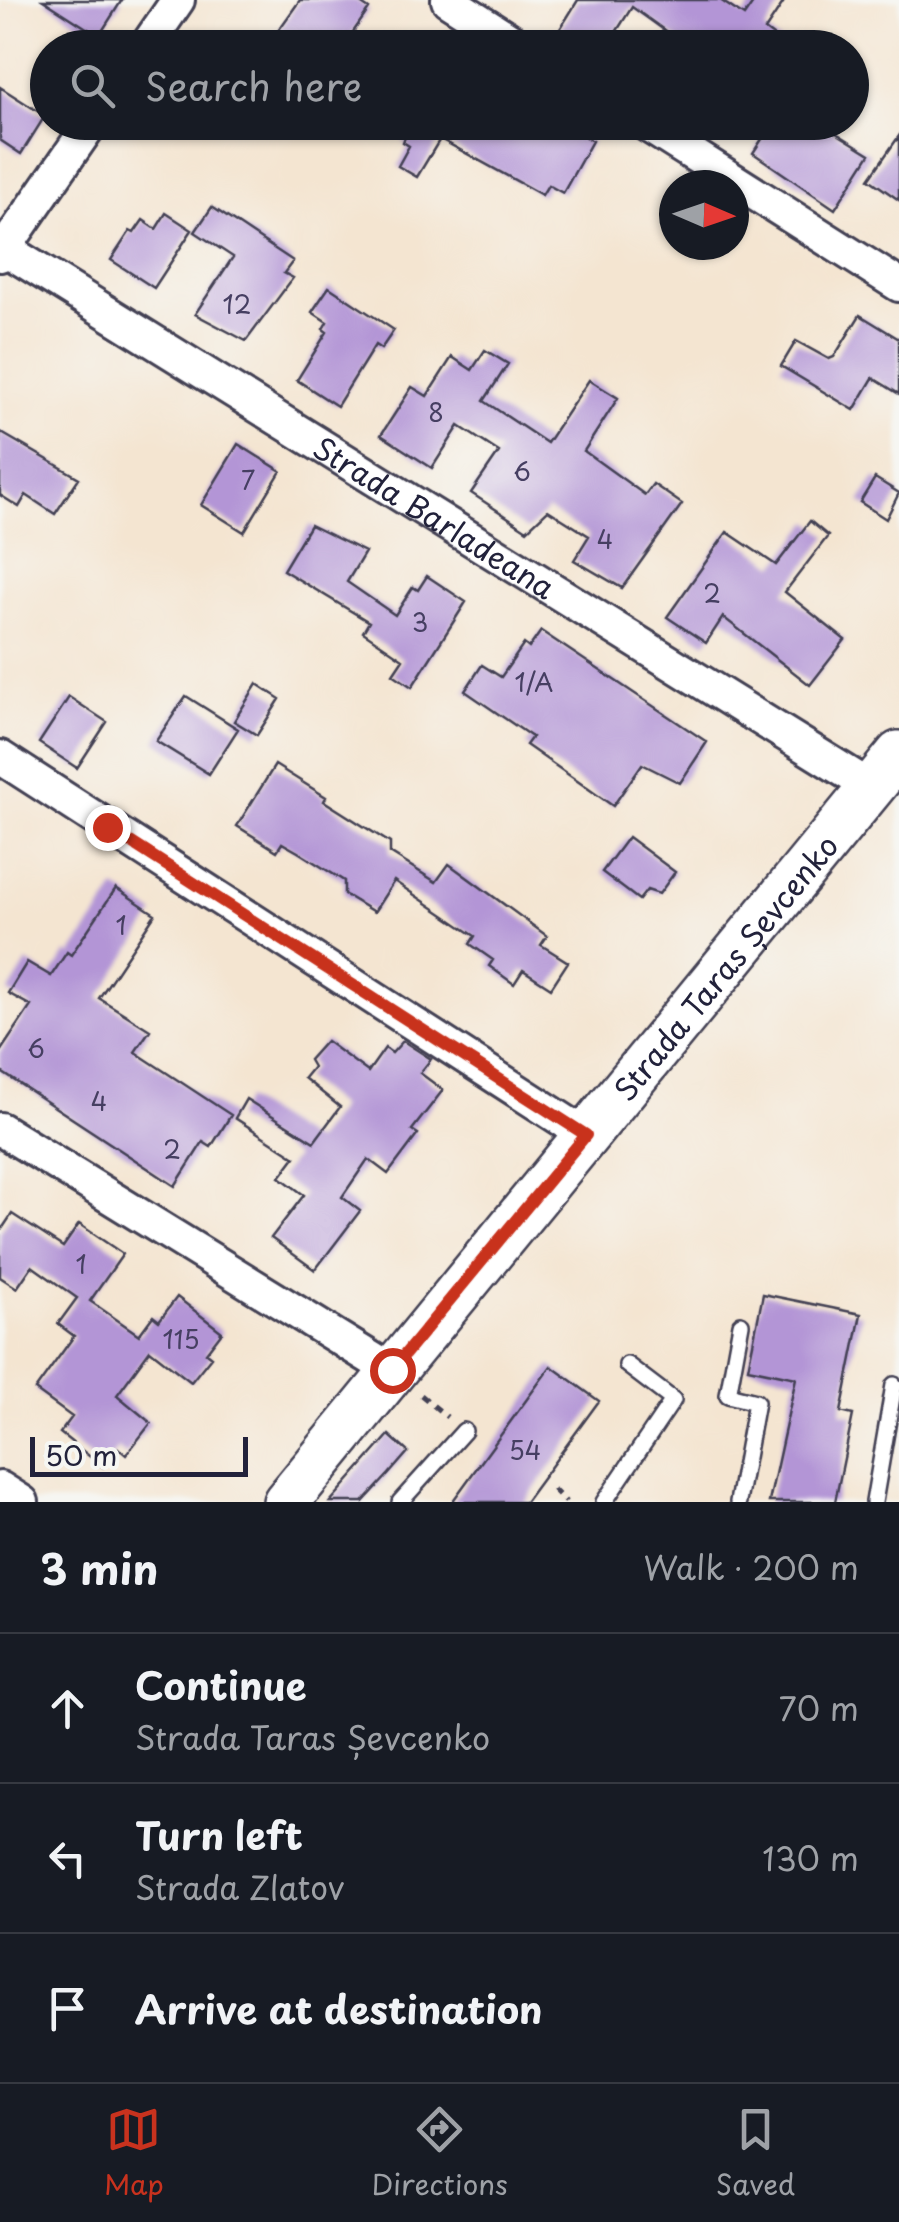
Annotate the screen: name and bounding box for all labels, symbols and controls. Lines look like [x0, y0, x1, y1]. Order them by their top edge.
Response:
search box [30, 30, 869, 140]
text: Search here [145, 57, 362, 114]
icon: search [65, 58, 120, 113]
north arrow [659, 170, 749, 260]
house number: 12 [223, 285, 251, 323]
house number: 8 [428, 393, 444, 431]
street label: Strada Barladeana [305, 424, 564, 609]
house number: 6 [513, 452, 531, 490]
house number: 7 [241, 461, 255, 499]
house number: 4 [597, 520, 613, 558]
house number: 2 [703, 574, 721, 612]
house number: 3 [412, 603, 428, 641]
house number: 1/A [515, 663, 553, 701]
route end [85, 805, 131, 851]
street label: Strada Taras Șevcenko [602, 824, 848, 1110]
house number: 1 [115, 906, 127, 944]
house number: 6 [27, 1029, 45, 1067]
house number: 4 [91, 1082, 107, 1120]
house number: 2 [163, 1130, 181, 1168]
house number: 1 [75, 1245, 87, 1283]
house number: 115 [162, 1320, 200, 1358]
route start [370, 1348, 416, 1394]
house number: 54 [509, 1431, 541, 1469]
scale bar [30, 1432, 248, 1476]
text: 50 m [45, 1433, 118, 1476]
text: 3 min [40, 1536, 158, 1599]
text: Walk · 200 m [644, 1543, 859, 1591]
text: Continue [135, 1656, 306, 1713]
icon: ahead [40, 1681, 95, 1736]
text: 70 m [779, 1684, 859, 1732]
text: Strada Taras Șevcenko [135, 1713, 490, 1761]
text: Turn left [135, 1806, 303, 1863]
icon: left [40, 1831, 95, 1886]
text: 130 m [762, 1834, 859, 1882]
text: Strada Zlatov [135, 1863, 344, 1911]
text: Arrive at destination [135, 1980, 543, 2037]
icon: arrive [40, 1981, 95, 2036]
tab: Map [104, 2102, 164, 2205]
tab: Directions [372, 2102, 508, 2205]
tab: Saved [716, 2102, 795, 2205]

